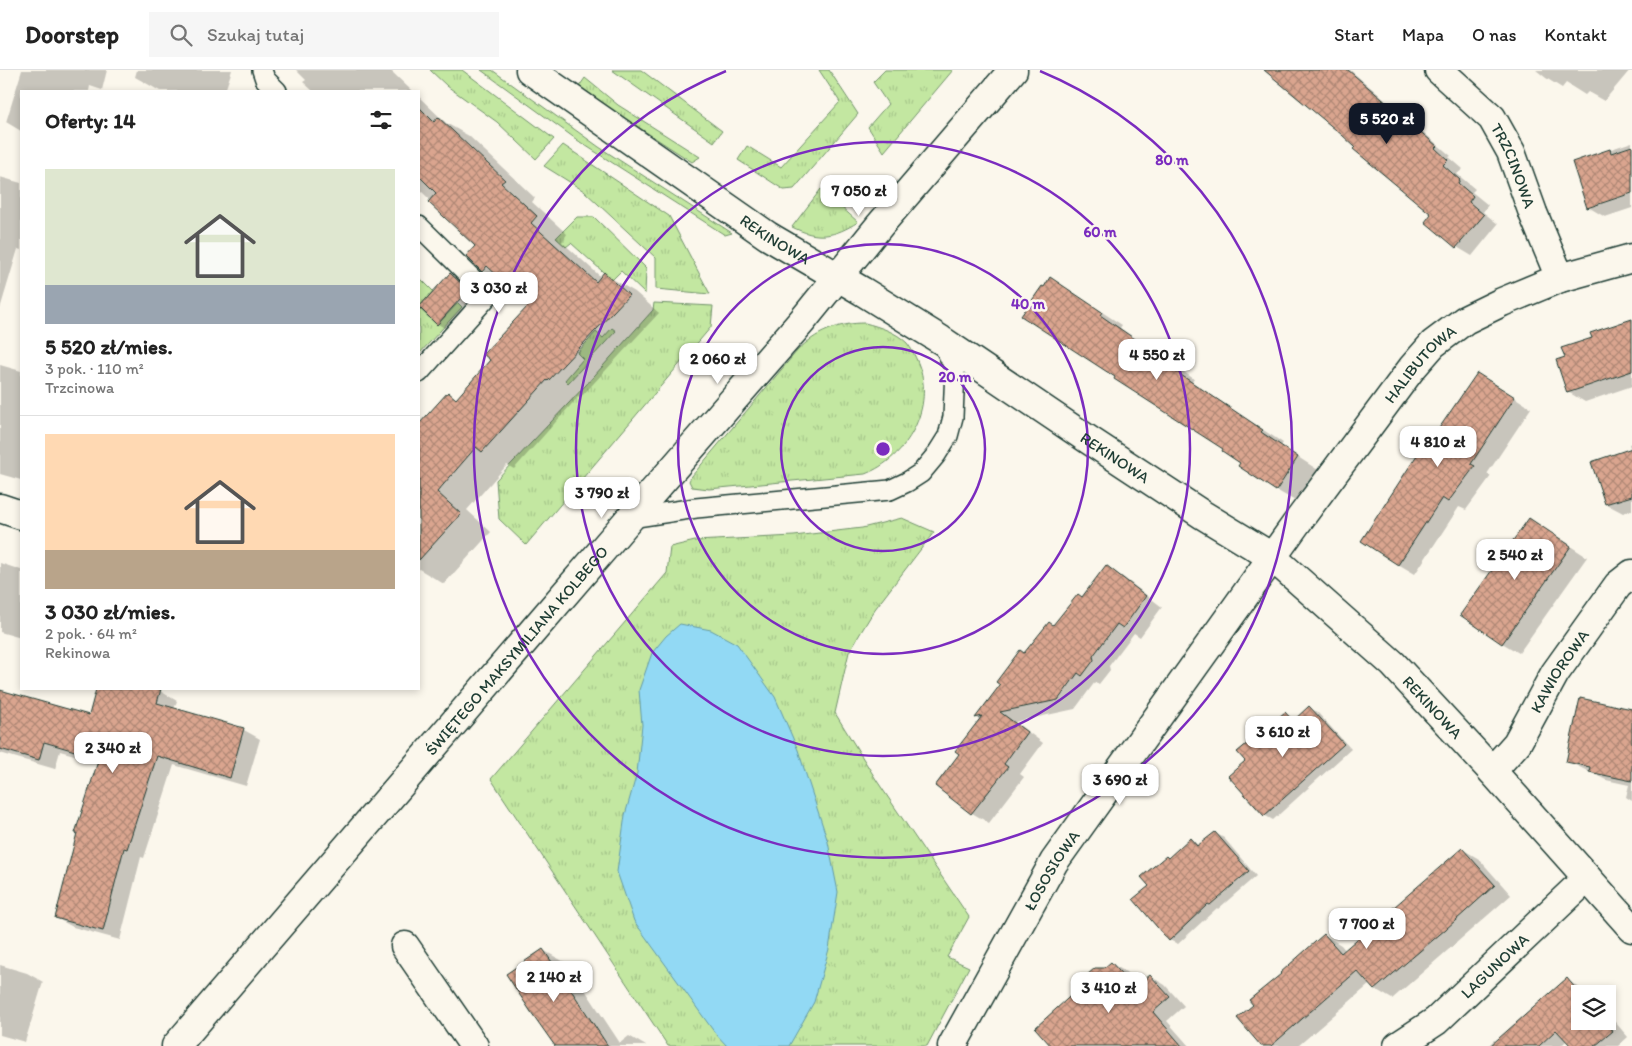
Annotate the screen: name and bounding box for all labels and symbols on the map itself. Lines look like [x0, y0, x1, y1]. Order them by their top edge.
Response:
pin: 5 520 zł [1335, 102, 1439, 145]
street label: TRZCINOWA [1487, 120, 1539, 211]
text: 80 m [1155, 151, 1189, 169]
pin: 7 050 zł [807, 174, 911, 217]
street label: REKINOWA [736, 211, 813, 268]
text: 60 m [1083, 223, 1117, 241]
pin: 3 030 zł [447, 272, 551, 314]
text: 40 m [1011, 295, 1046, 313]
street label: HALIBUTOWA [1380, 321, 1460, 407]
pin: 4 550 zł [1105, 338, 1209, 381]
pin: 2 060 zł [666, 342, 770, 385]
text: 20 m [938, 368, 972, 386]
pin: 4 810 zł [1386, 426, 1490, 468]
street label: REKINOWA [1077, 428, 1153, 487]
centre of rings [874, 440, 892, 458]
pin: 3 790 zł [550, 476, 654, 519]
pin: 2 540 zł [1463, 538, 1567, 581]
street label: ŚWIĘTEGO MAKSYMILIANA KOLBEGO [421, 542, 612, 759]
street label: KAWIOROWA [1526, 626, 1593, 716]
street label: REKINOWA [1399, 672, 1466, 743]
pin: 3 610 zł [1231, 716, 1335, 758]
pin: 2 340 zł [61, 732, 165, 774]
pin: 3 690 zł [1068, 764, 1172, 806]
street label: ŁOSOSIOWA [1020, 827, 1084, 914]
pin: 7 700 zł [1315, 908, 1419, 950]
street label: LAGUNOWA [1457, 929, 1533, 1003]
pin: 2 140 zł [502, 960, 606, 1003]
pin: 3 410 zł [1057, 972, 1161, 1014]

